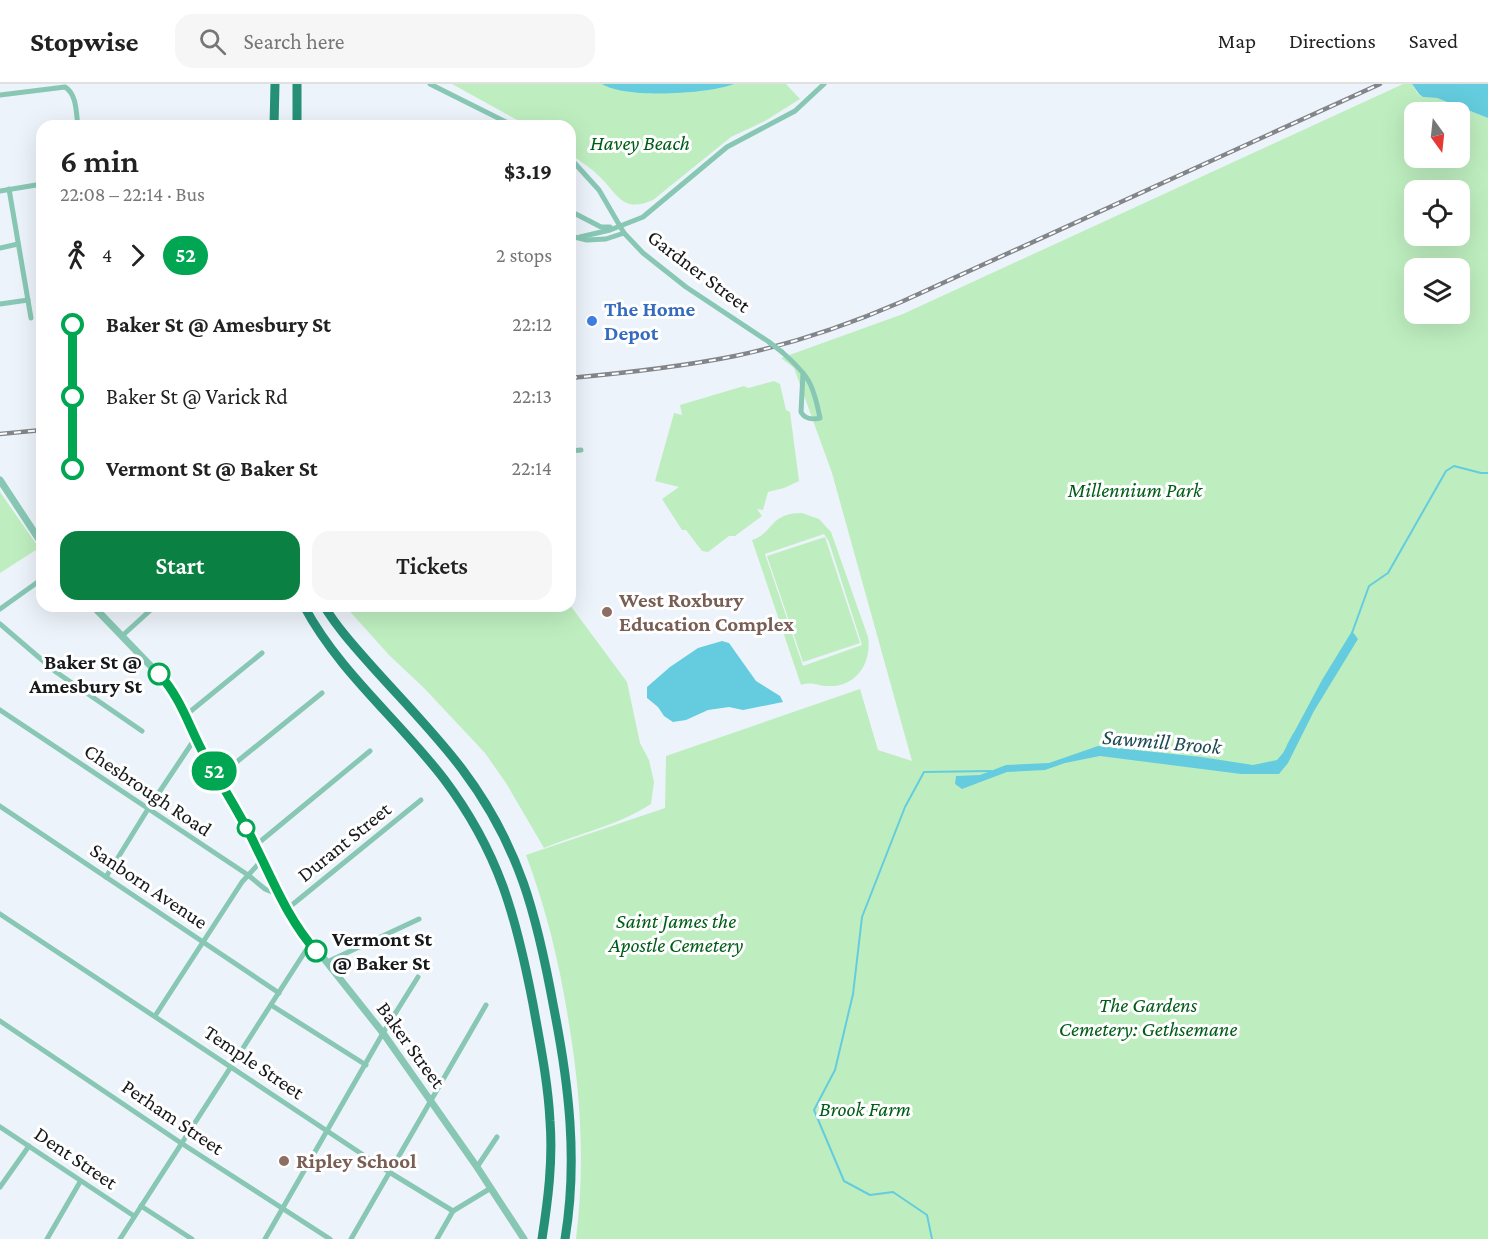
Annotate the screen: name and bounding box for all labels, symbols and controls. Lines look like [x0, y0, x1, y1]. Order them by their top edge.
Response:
search box [175, 14, 595, 68]
icon: search [196, 25, 229, 58]
text: Stopwise [30, 26, 139, 57]
text: Search here [244, 29, 345, 54]
text: Map [1218, 29, 1256, 53]
text: Directions [1289, 29, 1376, 53]
text: Saved [1409, 29, 1458, 53]
north arrow [1404, 102, 1470, 168]
map controls [1404, 102, 1470, 324]
park label: Havey Beach [590, 131, 690, 155]
text: 6 min [60, 142, 139, 179]
text: $3.19 [504, 159, 552, 184]
button: locate [1404, 180, 1470, 246]
text: 22:08 – 22:14 · Bus [60, 183, 205, 205]
street label: Gardner Street [643, 225, 756, 318]
icon: walk [60, 239, 93, 272]
icon: forward [121, 239, 154, 272]
text: 52 [175, 243, 196, 267]
text: 4 [102, 244, 112, 266]
text: 2 stops [496, 244, 552, 266]
button: layers [1404, 258, 1470, 324]
place label: The Home Depot [604, 297, 696, 345]
text: Baker St @ Amesbury St [106, 312, 331, 337]
text: 22:12 [512, 313, 552, 335]
marker: The Home Depot [585, 314, 599, 328]
text: Baker St @ Varick Rd [106, 384, 288, 409]
text: 22:13 [512, 385, 552, 407]
text: Vermont St @ Baker St [106, 456, 318, 481]
text: 22:14 [512, 457, 552, 479]
park label: Millennium Park [1067, 478, 1203, 502]
button: Start [60, 531, 300, 600]
button: Tickets [312, 531, 552, 600]
place label: West Roxbury Education Complex [618, 588, 794, 636]
marker: West Roxbury Education Complex [600, 605, 614, 619]
place label: Baker St @ Amesbury St [28, 650, 142, 698]
marker: Baker St @ Amesbury St [148, 663, 170, 685]
water label: Sawmill Brook [1101, 724, 1224, 759]
street label: Chesbrough Road [80, 739, 216, 841]
line badge: 52 [187, 752, 241, 790]
text: 52 [204, 759, 224, 783]
street label: Durant Street [292, 796, 396, 887]
unlabelled marker [237, 819, 255, 837]
street label: Sanborn Avenue [86, 838, 212, 934]
park label: Saint James the Apostle Cemetery [608, 909, 744, 957]
place label: Vermont St @ Baker St [331, 927, 433, 975]
marker: Vermont St @ Baker St [305, 940, 327, 962]
park label: The Gardens Cemetery: Gethsemane [1059, 993, 1237, 1041]
street label: Baker Street [372, 997, 451, 1094]
street label: Temple Street [199, 1020, 309, 1105]
street label: Perham Street [117, 1074, 229, 1160]
park label: Brook Farm [819, 1097, 911, 1121]
street label: Dent Street [30, 1122, 123, 1195]
place label: Ripley School [296, 1149, 416, 1173]
marker: Ripley School [277, 1154, 291, 1168]

